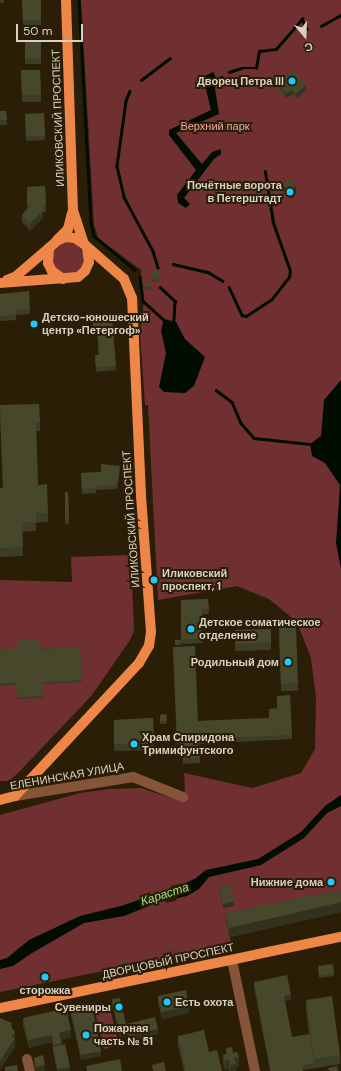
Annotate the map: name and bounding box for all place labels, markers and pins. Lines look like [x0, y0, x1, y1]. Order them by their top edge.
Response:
place label: Дворец Петра III [197, 74, 284, 88]
marker: Дворец Петра III [287, 76, 297, 86]
place label: Почётные ворота в Петерштадт [187, 179, 282, 205]
marker: Почётные ворота в Петерштадт [285, 187, 295, 197]
place label: Детско-юношеский центр «Петергоф» [42, 311, 149, 337]
marker: Детско-юношеский центр «Петергоф» [29, 319, 39, 329]
place label: Иликовский проспект, 1 [162, 567, 227, 593]
marker: Иликовский проспект, 1 [149, 575, 159, 585]
place label: Детское соматическое отделение [199, 616, 321, 642]
marker: Детское соматическое отделение [186, 624, 196, 634]
place label: Родильный дом [191, 655, 279, 669]
marker: Родильный дом [282, 656, 294, 668]
place label: Храм Спиридона Тримифунтского [142, 731, 234, 757]
marker: Храм Спиридона Тримифунтского [129, 739, 139, 749]
place label: Нижние дома [251, 875, 323, 889]
marker: Нижние дома [326, 877, 336, 887]
marker: сторожка [40, 972, 50, 982]
place label: сторожка [20, 983, 70, 997]
place label: Есть охота [175, 995, 233, 1009]
marker: Есть охота [162, 997, 172, 1007]
place label: Сувениры [55, 1000, 111, 1014]
marker: Сувениры [114, 1002, 124, 1012]
place label: Пожарная часть № 51 [94, 1022, 153, 1048]
marker: Пожарная часть № 51 [81, 1030, 91, 1040]

